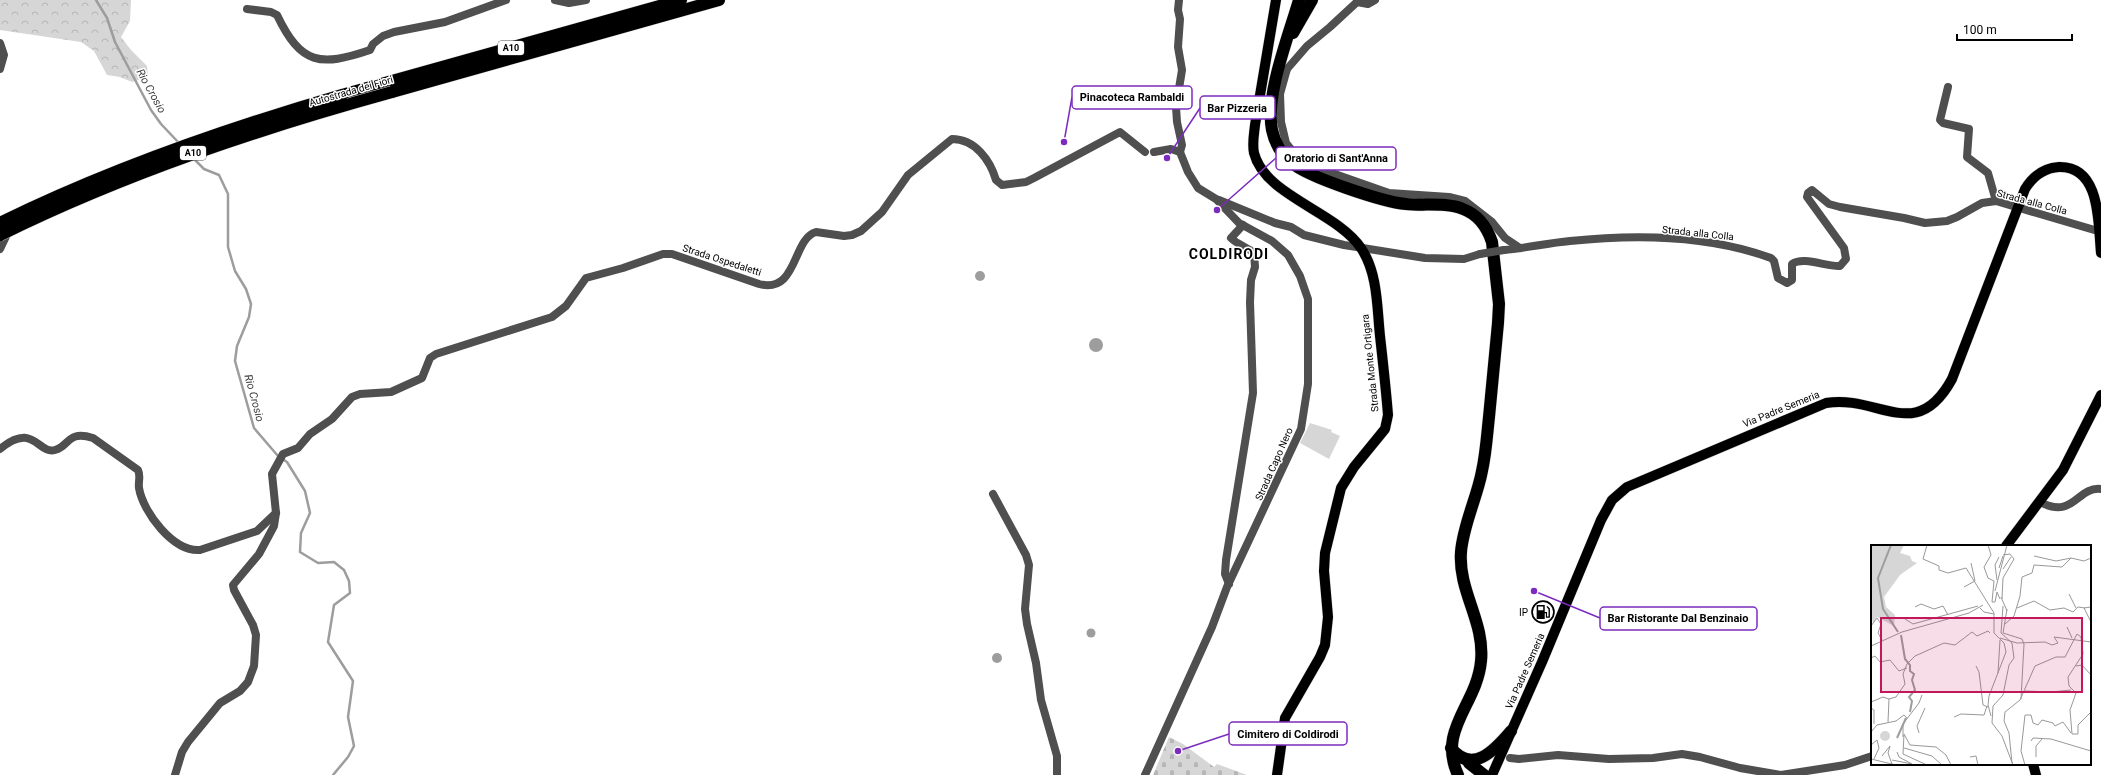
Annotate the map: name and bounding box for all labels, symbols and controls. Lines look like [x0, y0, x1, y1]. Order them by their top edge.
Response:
scale bar [1957, 16, 2072, 42]
text: 100 m [1963, 23, 1997, 37]
road number: A10 [498, 41, 524, 55]
water label: Rio Crosio [134, 67, 168, 115]
street label: Autostrada dei Fiori [308, 74, 394, 108]
callout: Pinacoteca Rambaldi [1072, 86, 1192, 109]
text: Pinacoteca Rambaldi [1080, 91, 1184, 104]
callout: Bar Pizzeria [1200, 96, 1275, 119]
text: Bar Pizzeria [1207, 102, 1267, 115]
road number: A10 [180, 146, 206, 160]
callout: Oratorio di Sant'Anna [1276, 147, 1396, 170]
text: Oratorio di Sant'Anna [1284, 152, 1388, 165]
street label: Strada alla Colla [1996, 187, 2068, 217]
street label: Strada alla Colla [1662, 224, 1734, 242]
street label: Strada Ospedaletti [681, 242, 763, 278]
district label: COLDIRODI [1189, 246, 1269, 262]
street label: Strada Monte Ortigara [1359, 314, 1381, 412]
water label: Rio Crosio [241, 373, 267, 423]
street label: Via Padre Semeria [1741, 389, 1821, 429]
street label: Strada Capo Nero [1253, 426, 1295, 502]
inset map [1871, 545, 2091, 765]
fuel station icon: IP [1530, 599, 1556, 625]
place label: IP [1519, 607, 1528, 618]
callout: Bar Ristorante Dal Benzinaio [1600, 607, 1757, 630]
text: Bar Ristorante Dal Benzinaio [1608, 612, 1748, 625]
street label: Via Padre Semeria [1503, 631, 1547, 711]
callout: Cimitero di Coldirodi [1229, 722, 1347, 745]
text: Cimitero di Coldirodi [1237, 728, 1339, 741]

